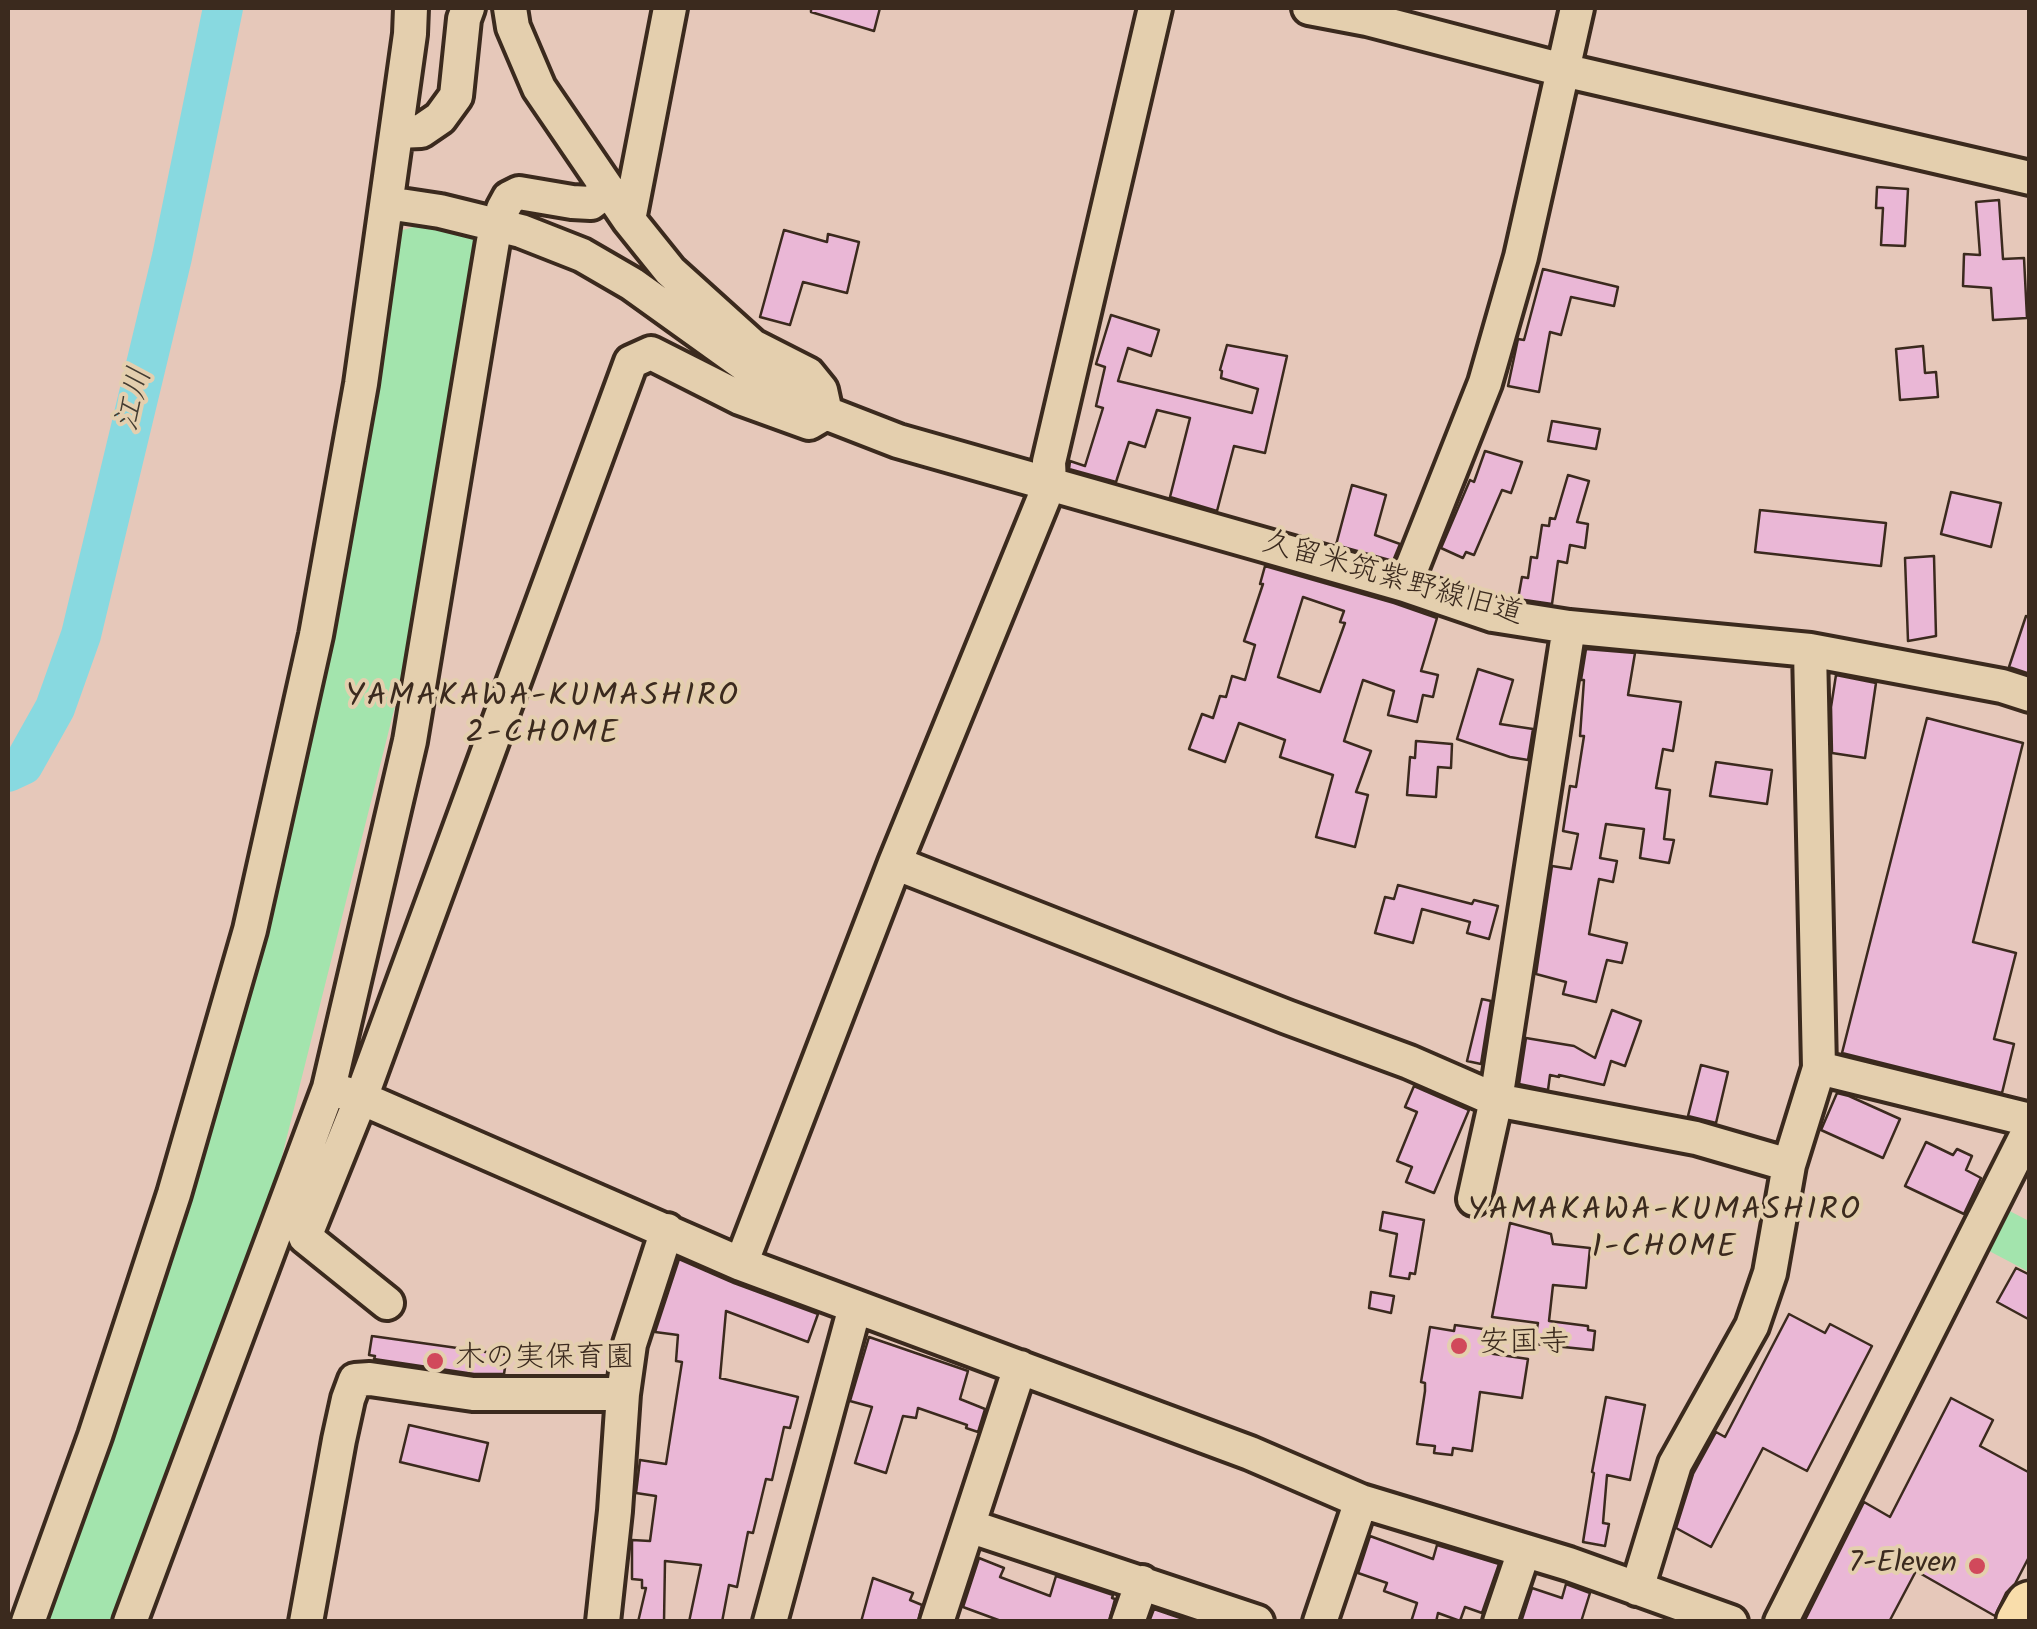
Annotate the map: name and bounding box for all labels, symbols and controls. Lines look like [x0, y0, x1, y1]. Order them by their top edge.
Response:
water label: 江川 [111, 364, 163, 436]
street label: 久留米筑紫野線旧道 [1257, 526, 1527, 636]
district label: YAMAKAWA-KUMASHIRO 2-CHOME [346, 681, 740, 756]
district label: YAMAKAWA-KUMASHIRO 1-CHOME [1468, 1195, 1862, 1270]
place label: 安国寺 [1479, 1328, 1569, 1364]
marker: 安国寺 [1448, 1335, 1470, 1357]
place label: 木の実保育園 [455, 1343, 635, 1379]
marker: 木の実保育園 [424, 1350, 446, 1372]
place label: 7-Eleven [1849, 1548, 1957, 1584]
marker: 7-Eleven [1966, 1555, 1988, 1577]

